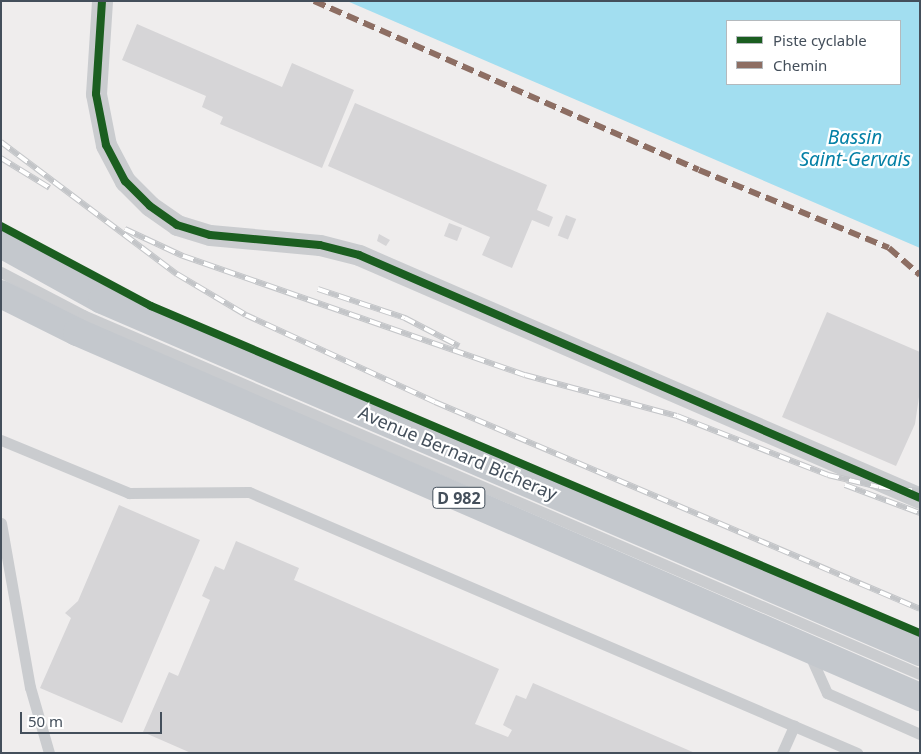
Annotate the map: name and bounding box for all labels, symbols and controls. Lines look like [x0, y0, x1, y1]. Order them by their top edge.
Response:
legend [726, 20, 901, 85]
text: Piste cyclable [773, 30, 867, 50]
text: Chemin [773, 55, 827, 75]
water label: Bassin Saint-Gervais [799, 127, 911, 171]
street label: Avenue Bernard Bicheray [355, 401, 561, 505]
road number: D 982 [432, 484, 486, 512]
scale bar [22, 702, 165, 734]
text: 50 m [28, 711, 63, 731]

